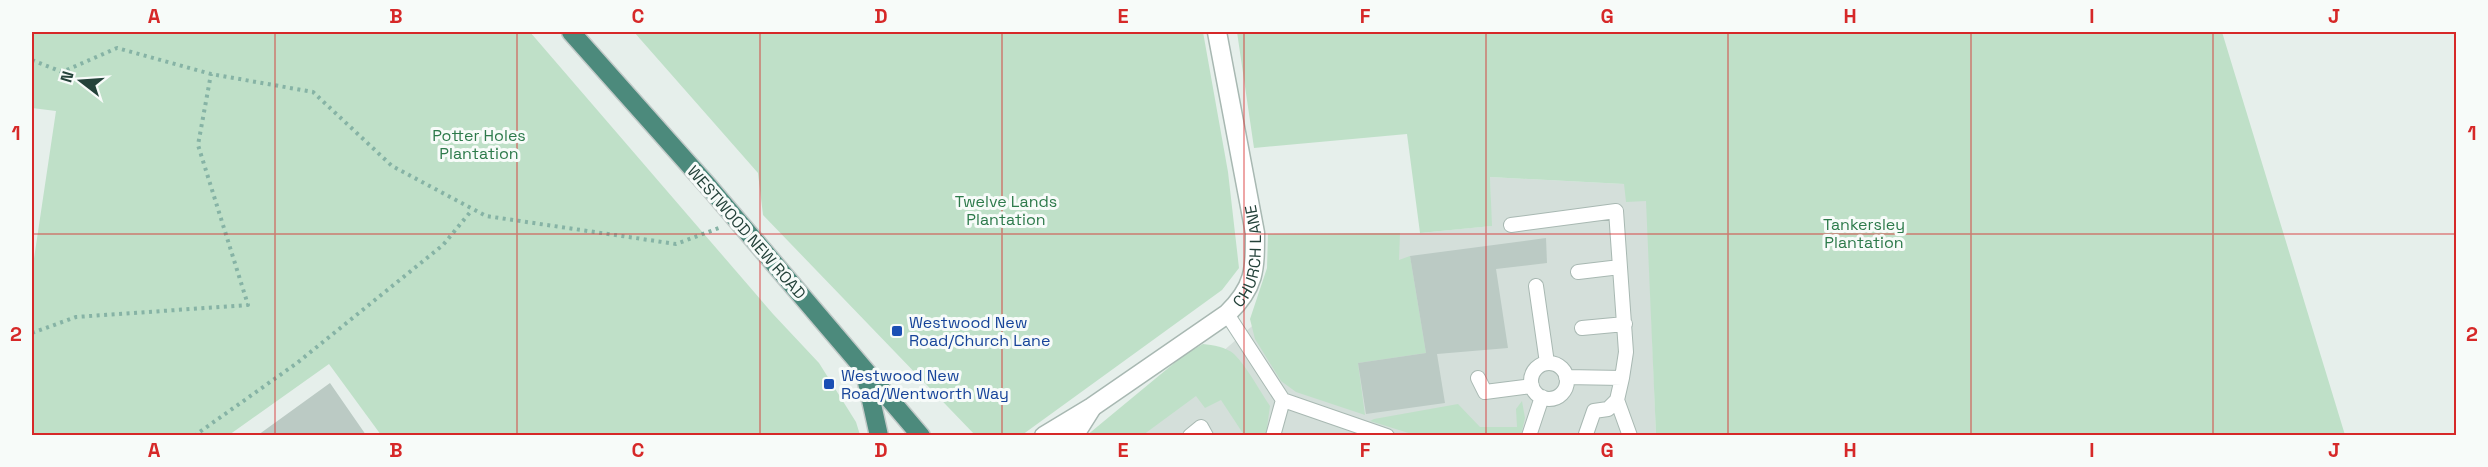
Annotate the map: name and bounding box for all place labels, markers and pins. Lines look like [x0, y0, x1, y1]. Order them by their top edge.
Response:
place label: Westwood New Road/Church Lane [909, 312, 1050, 351]
marker: Westwood New Road/Church Lane [890, 324, 904, 338]
place label: Westwood New Road/Wentworth Way [841, 365, 1009, 404]
marker: Westwood New Road/Wentworth Way [822, 377, 836, 391]

